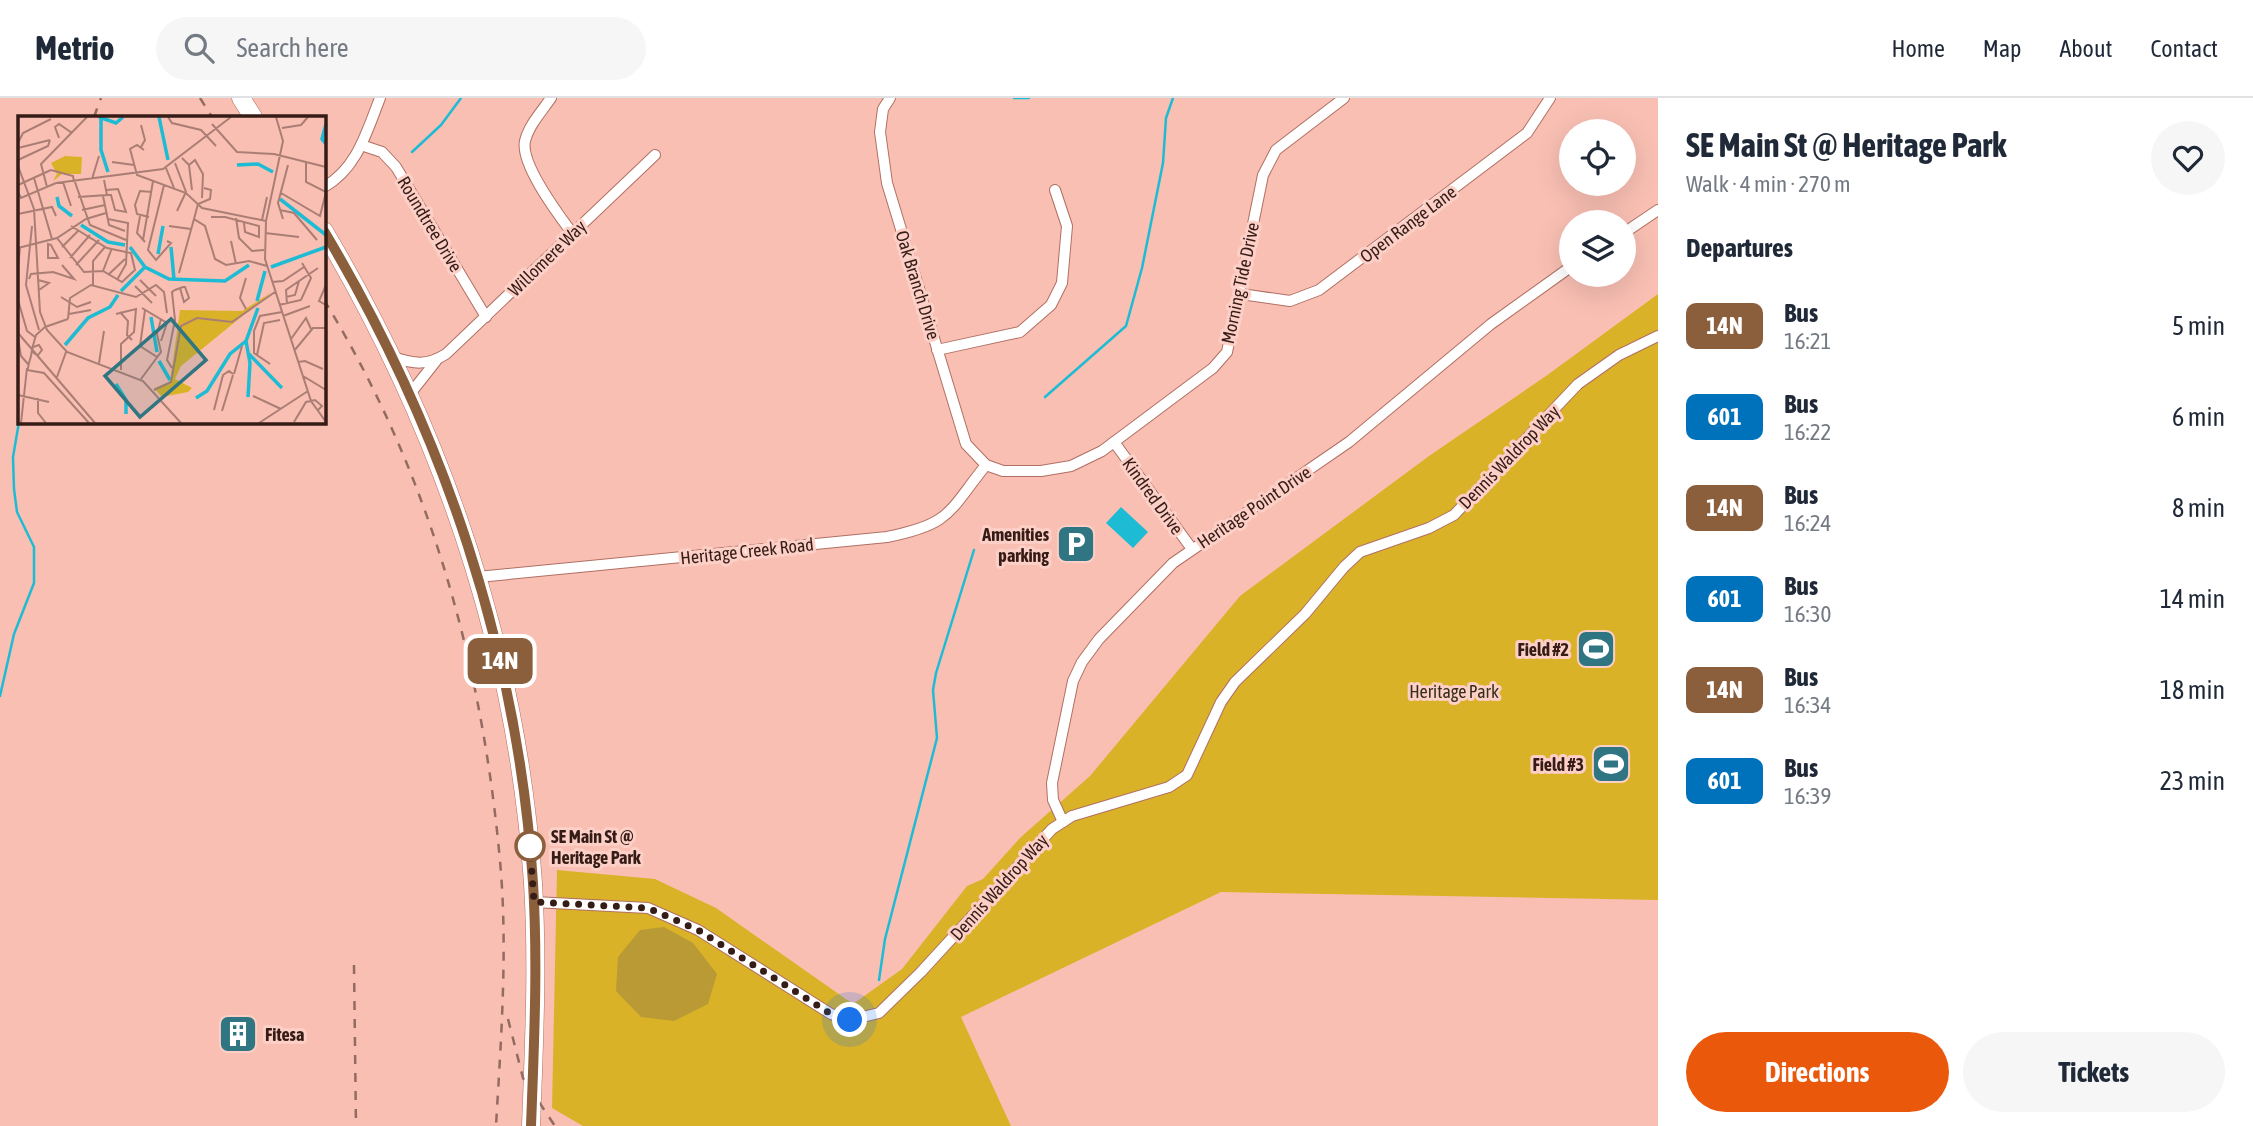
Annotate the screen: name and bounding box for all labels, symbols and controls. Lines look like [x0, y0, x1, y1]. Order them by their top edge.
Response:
search box [156, 17, 646, 80]
text: Metrio [35, 29, 114, 67]
icon: search [180, 29, 218, 67]
text: Search here [236, 33, 349, 63]
text: Home [1891, 35, 1945, 62]
text: Map [1983, 35, 2021, 62]
text: About [2059, 35, 2112, 62]
text: Contact [2150, 35, 2218, 62]
inset map [18, 116, 326, 424]
map controls [1559, 119, 1636, 287]
button: locate [1559, 119, 1636, 196]
button: heart [2151, 121, 2225, 195]
text: SE Main St @ Heritage Park [1686, 126, 2007, 164]
text: Walk · 4 min · 270 m [1686, 171, 1850, 197]
street label: Roundtree Drive [393, 172, 467, 276]
street label: Open Range Lane [1356, 181, 1460, 267]
button: layers [1559, 210, 1636, 287]
street label: Willomere Way [504, 216, 590, 300]
street label: Morning Tide Drive [1217, 220, 1263, 346]
street label: Oak Branch Drive [891, 228, 945, 342]
text: Departures [1686, 233, 1793, 263]
text: Bus [1784, 298, 1818, 328]
text: 5 min [2172, 311, 2225, 341]
text: 14N [1706, 312, 1743, 339]
text: 16:21 [1784, 328, 1831, 354]
text: Bus [1784, 389, 1818, 419]
street label: Dennis Waldrop Way [1454, 401, 1564, 513]
text: 6 min [2172, 402, 2225, 432]
text: 601 [1708, 403, 1741, 430]
text: 16:22 [1784, 419, 1831, 445]
street label: Kindred Drive [1118, 454, 1188, 538]
street label: Heritage Point Drive [1193, 461, 1315, 553]
text: Bus [1784, 480, 1818, 510]
text: 8 min [2172, 493, 2225, 523]
text: 14N [1706, 494, 1743, 521]
text: 16:24 [1784, 510, 1831, 536]
parking icon: Amenities parking [1055, 523, 1097, 565]
place label: Amenities parking [981, 524, 1050, 566]
street label: Heritage Creek Road [679, 534, 815, 568]
text: Bus [1784, 571, 1818, 601]
text: 14 min [2160, 584, 2225, 614]
text: 601 [1708, 585, 1741, 612]
text: 16:30 [1784, 601, 1831, 627]
sports icon: Field #2 [1575, 628, 1617, 670]
line badge: 14N [460, 638, 540, 684]
place label: Field #2 [1517, 639, 1569, 660]
text: 14N [482, 647, 518, 674]
text: Bus [1784, 662, 1818, 692]
text: 18 min [2160, 675, 2225, 705]
text: 14N [1706, 676, 1743, 703]
park label: Heritage Park [1409, 681, 1499, 702]
text: 16:34 [1784, 692, 1831, 718]
sports icon: Field #3 [1590, 743, 1632, 785]
text: Bus [1784, 753, 1818, 783]
place label: Field #3 [1532, 754, 1584, 775]
text: 23 min [2160, 766, 2225, 796]
text: 601 [1708, 767, 1741, 794]
text: 16:39 [1784, 783, 1831, 809]
place label: SE Main St @ Heritage Park [551, 826, 642, 868]
street label: Dennis Waldrop Way [946, 830, 1052, 944]
marker: SE Main St @ Heritage Park [515, 831, 545, 861]
your location [832, 1002, 867, 1037]
building icon: Fitesa [217, 1013, 259, 1055]
place label: Fitesa [265, 1024, 304, 1045]
button: Directions [1686, 1032, 1949, 1112]
button: Tickets [1963, 1032, 2225, 1112]

